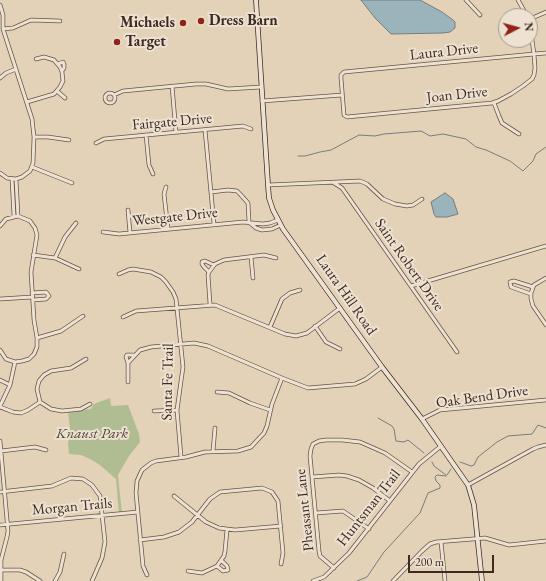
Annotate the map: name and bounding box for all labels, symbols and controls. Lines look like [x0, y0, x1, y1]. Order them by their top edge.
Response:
north arrow [498, 8, 538, 48]
place label: Dress Barn [209, 12, 278, 30]
place label: Michaels [120, 14, 175, 32]
marker: Dress Barn [196, 16, 206, 26]
marker: Michaels [178, 18, 188, 28]
text: N [522, 22, 536, 32]
place label: Target [125, 33, 166, 51]
marker: Target [112, 37, 122, 47]
street label: Laura Drive [409, 39, 479, 65]
street label: Joan Drive [426, 83, 488, 107]
street label: Fairgate Drive [131, 110, 213, 134]
street label: Westgate Drive [131, 204, 219, 230]
street label: Saint Robert Drive [370, 215, 448, 315]
street label: Laura Hill Road [312, 251, 380, 339]
street label: Santa Fe Trail [158, 343, 178, 421]
street label: Oak Bend Drive [435, 382, 529, 412]
park label: Knaust Park [56, 425, 128, 443]
street label: Huntsman Trail [333, 466, 405, 550]
street label: Pheasant Lane [292, 468, 318, 552]
street label: Morgan Trails [31, 495, 113, 519]
scale bar [410, 547, 496, 573]
text: 200 m [415, 554, 444, 570]

